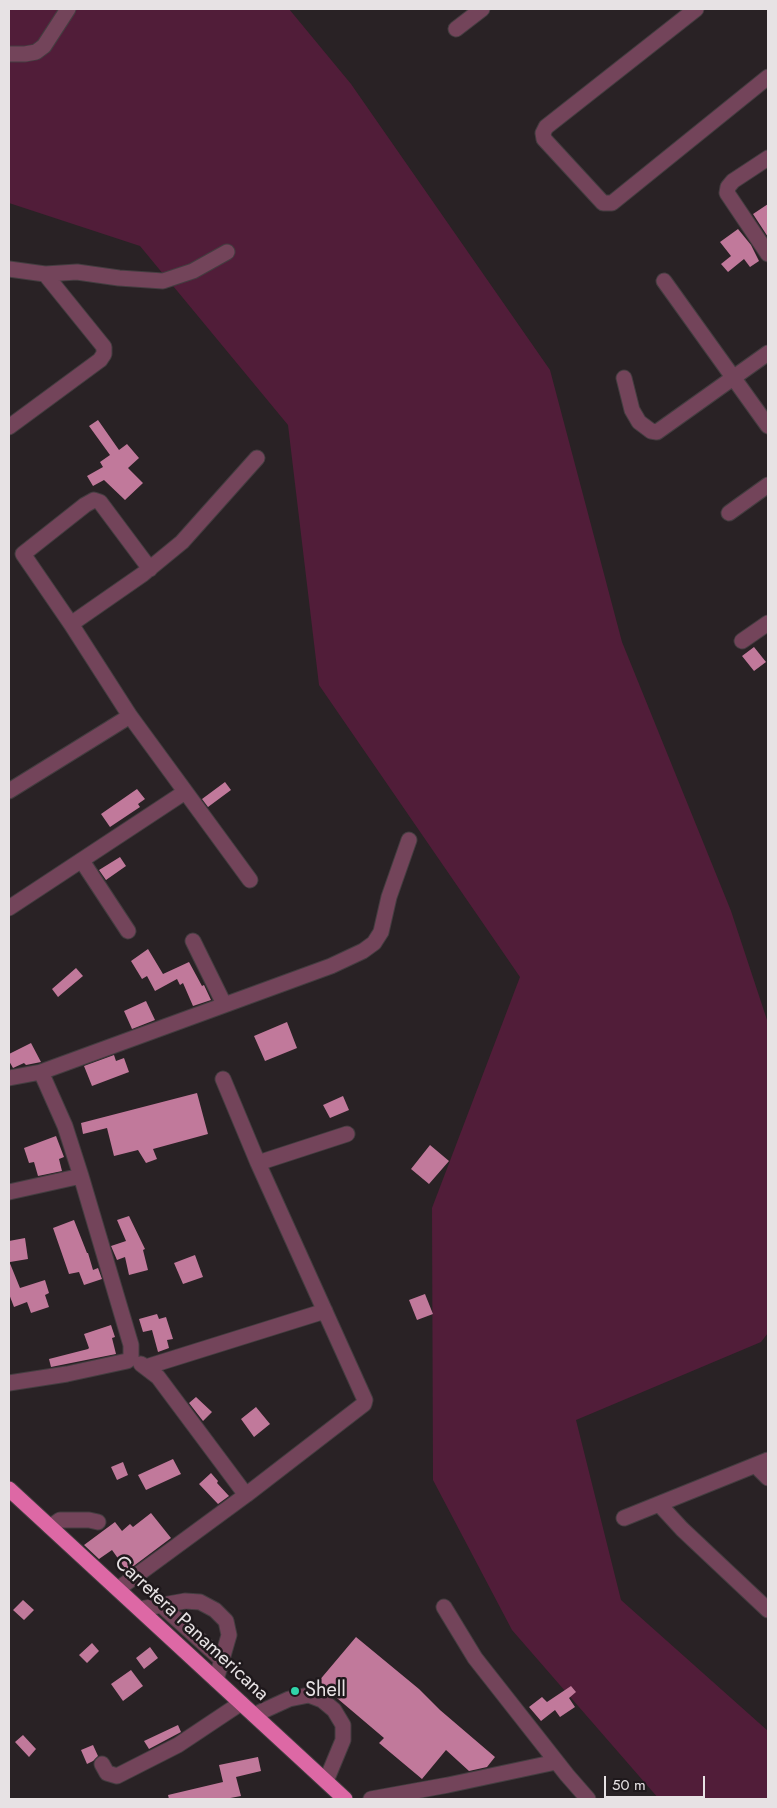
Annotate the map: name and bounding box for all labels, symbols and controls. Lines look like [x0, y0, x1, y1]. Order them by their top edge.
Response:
street label: Carretera Panamericana [109, 1551, 273, 1707]
place label: Shell [305, 1679, 346, 1703]
marker: Shell [289, 1685, 301, 1697]
scale bar [607, 1766, 708, 1798]
text: 50 m [612, 1774, 646, 1796]

